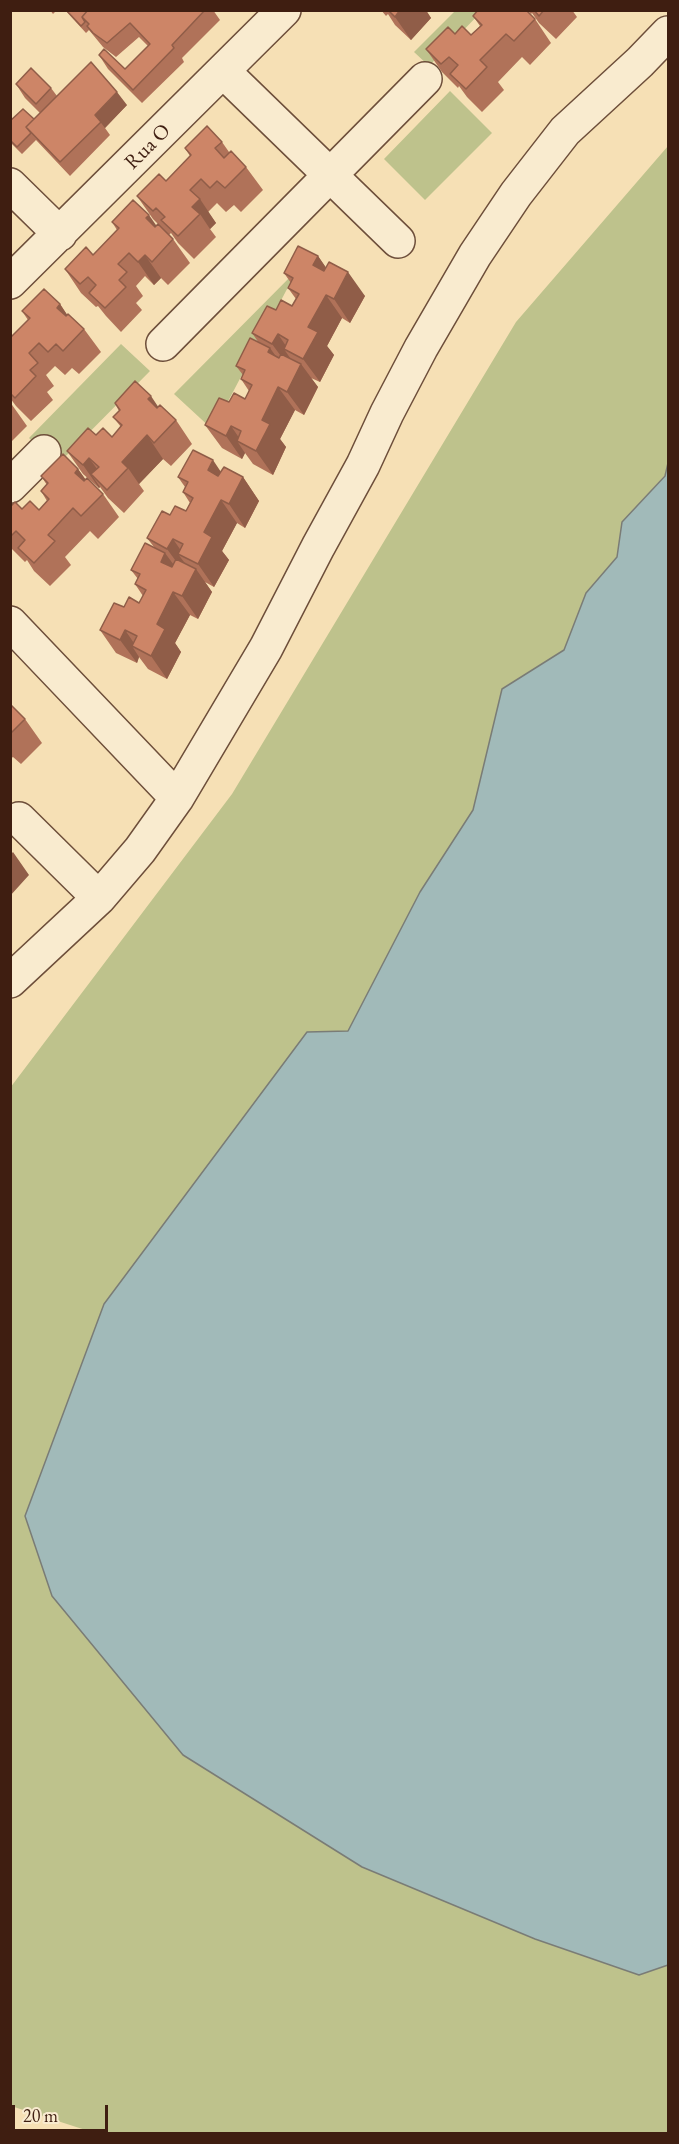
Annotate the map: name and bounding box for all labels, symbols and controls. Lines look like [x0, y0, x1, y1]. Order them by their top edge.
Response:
street label: Rua O [120, 119, 176, 175]
scale bar [15, 2093, 111, 2131]
text: 20 m [23, 2104, 58, 2127]

